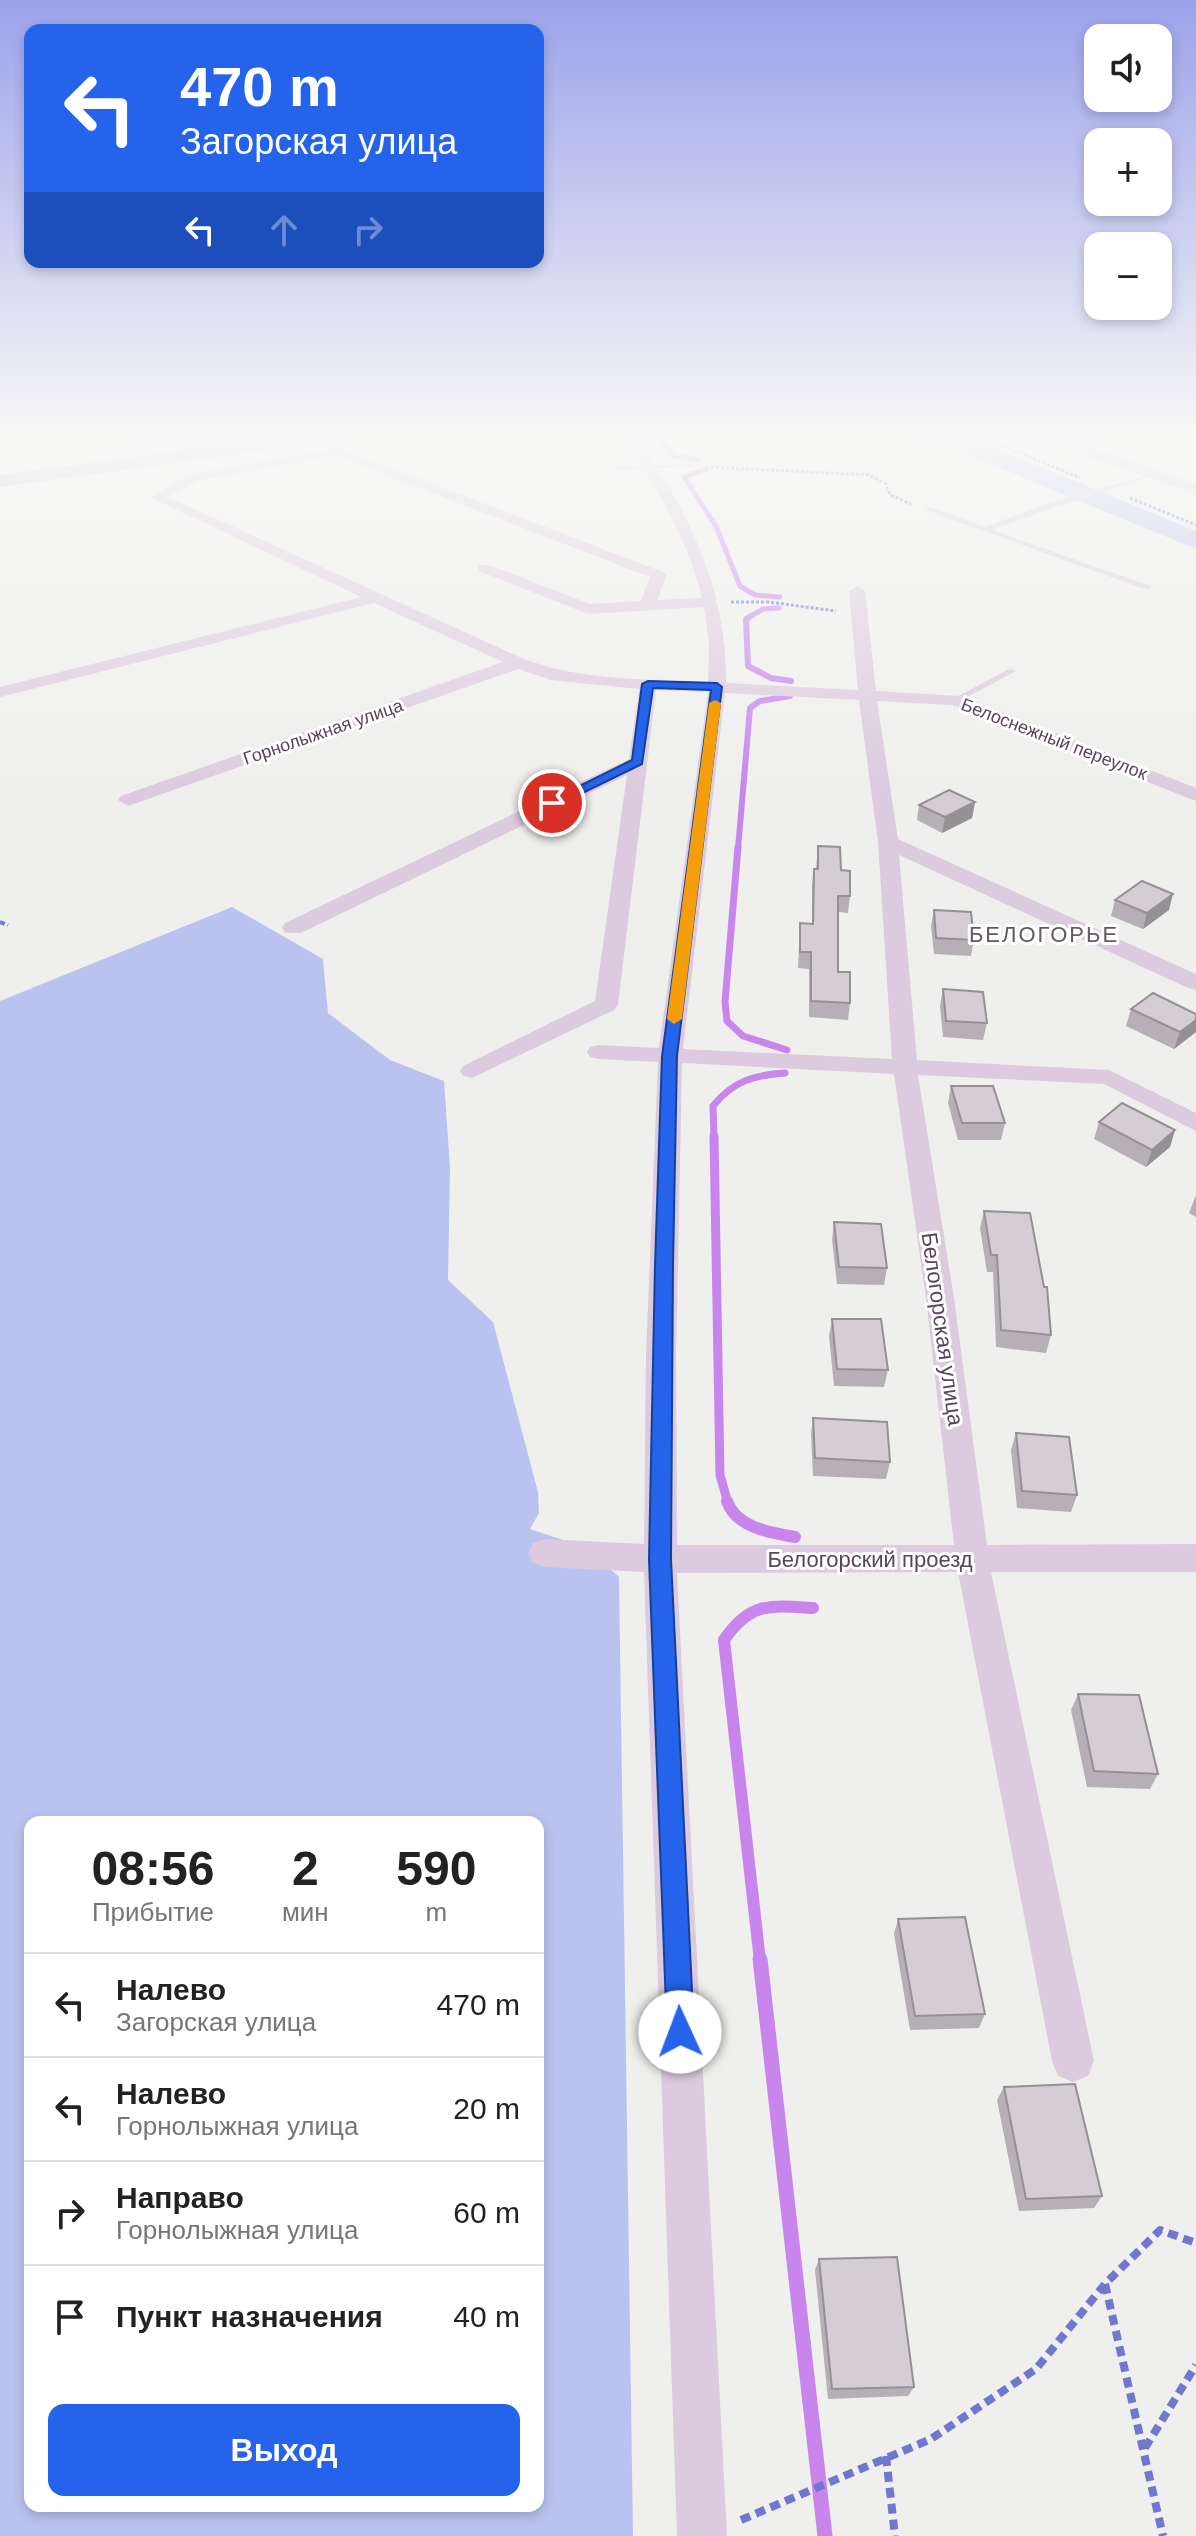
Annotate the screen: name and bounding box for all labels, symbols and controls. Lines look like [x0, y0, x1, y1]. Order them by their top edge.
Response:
map controls [1084, 24, 1172, 320]
button: sound [1084, 24, 1172, 112]
text: 470 m [180, 55, 339, 118]
icon: left [48, 56, 152, 160]
text: Загорская улица [180, 121, 457, 162]
button: + [1084, 128, 1172, 216]
icon: left [178, 208, 222, 252]
icon: ahead [262, 208, 306, 252]
icon: right [346, 208, 390, 252]
button: − [1084, 232, 1172, 320]
street label: Белоснежный переулок [958, 694, 1150, 784]
street label: Горнолыжная улица [240, 695, 407, 769]
pin [518, 769, 586, 837]
icon: arrive [530, 781, 574, 825]
district label: БЕЛОГОРЬЕ [969, 922, 1119, 947]
street label: Белогорская улица [917, 1231, 969, 1428]
street label: Белогорский проезд [767, 1547, 973, 1572]
text: 08:56 [92, 1842, 214, 1895]
text: 2 [292, 1842, 319, 1895]
text: 590 [396, 1842, 476, 1895]
text: Прибытие [92, 1897, 214, 1927]
text: мин [282, 1897, 329, 1927]
text: m [426, 1897, 447, 1927]
text: Налево [116, 1973, 226, 2006]
icon: left [48, 1983, 92, 2027]
text: 470 m [437, 1988, 520, 2021]
position arrow [638, 1990, 722, 2074]
text: Загорская улица [116, 2007, 316, 2037]
text: Налево [116, 2077, 226, 2110]
icon: left [48, 2087, 92, 2131]
text: 20 m [453, 2092, 520, 2125]
text: Горнолыжная улица [116, 2111, 358, 2141]
text: Направо [116, 2181, 244, 2214]
icon: right [48, 2191, 92, 2235]
text: 60 m [453, 2196, 520, 2229]
text: Горнолыжная улица [116, 2215, 358, 2245]
icon: arrive [48, 2295, 92, 2339]
text: Пункт назначения [116, 2300, 383, 2333]
text: 40 m [453, 2300, 520, 2333]
button: Выход [48, 2404, 520, 2496]

